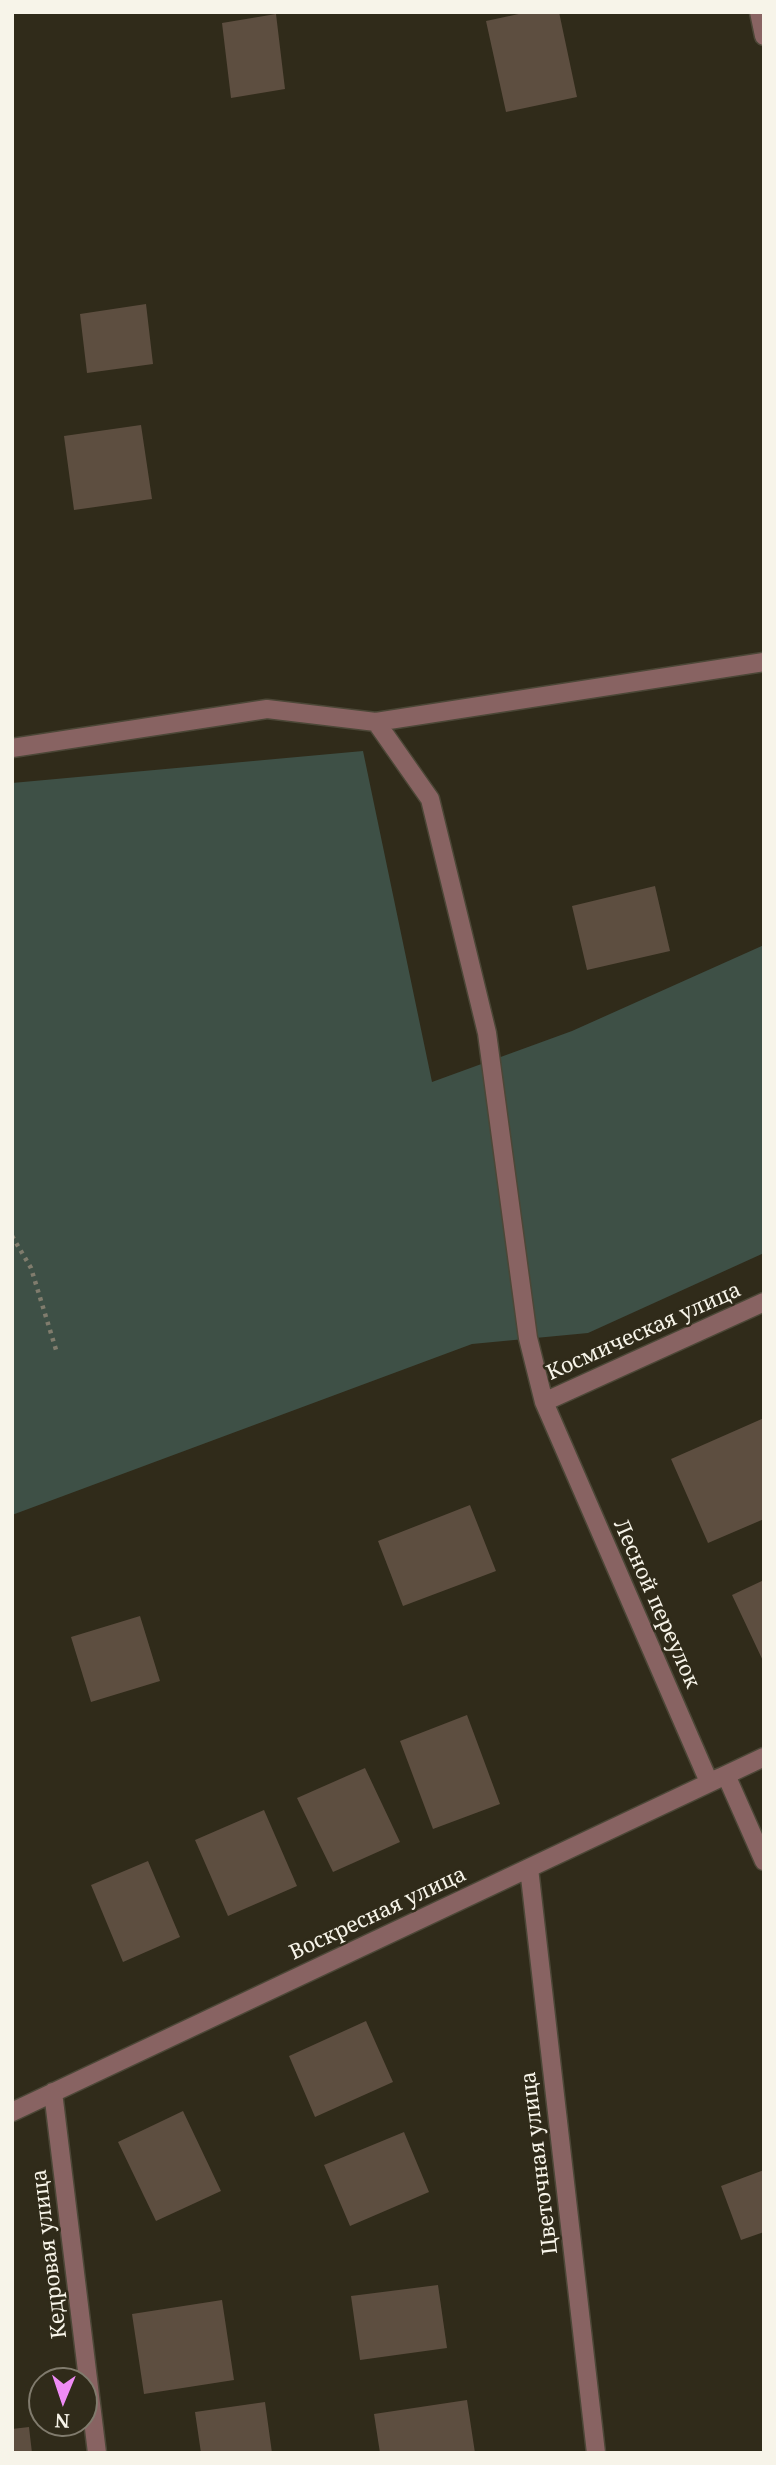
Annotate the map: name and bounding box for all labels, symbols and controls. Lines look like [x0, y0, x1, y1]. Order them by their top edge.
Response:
street label: Космическая улица [543, 1278, 745, 1386]
street label: Лесной переулок [608, 1516, 704, 1692]
street label: Воскресная улица [286, 1862, 470, 1966]
street label: Цветочная улица [516, 2070, 564, 2256]
street label: Кедровая улица [27, 2168, 73, 2340]
north arrow [28, 2367, 98, 2437]
text: N [54, 2408, 70, 2434]

